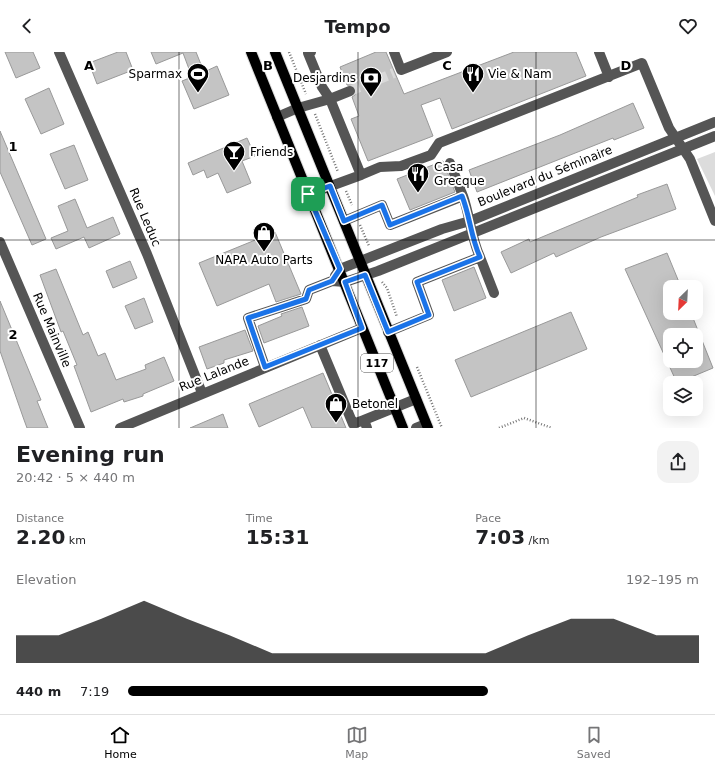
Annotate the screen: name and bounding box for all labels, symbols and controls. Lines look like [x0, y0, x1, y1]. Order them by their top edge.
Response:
icon: back [16, 15, 38, 37]
icon: heart [677, 15, 699, 37]
text: Tempo [324, 16, 391, 37]
text: A [84, 58, 94, 73]
text: B [263, 58, 273, 73]
text: C [442, 58, 452, 73]
text: D [621, 58, 632, 73]
sports icon: Sparmax [185, 61, 211, 94]
restaurant icon: Vie & Nam [460, 61, 486, 94]
bank icon: Desjardins [358, 65, 384, 98]
place label: Sparmax [129, 67, 182, 81]
place label: Vie & Nam [488, 67, 552, 81]
place label: Desjardins [293, 71, 356, 85]
text: 1 [8, 139, 18, 154]
bar icon: Friends [221, 139, 247, 172]
street label: Boulevard du Séminaire [476, 143, 614, 209]
place label: Friends [250, 145, 293, 159]
place label: Casa Grecque [434, 160, 485, 188]
restaurant icon: Casa Grecque [405, 161, 431, 194]
pin [291, 177, 325, 211]
icon: arrive [297, 183, 319, 205]
street label: Rue Leduc [126, 186, 164, 248]
shop icon: NAPA Auto Parts [251, 220, 277, 253]
place label: NAPA Auto Parts [215, 253, 313, 267]
north arrow [663, 280, 703, 320]
map controls [663, 280, 703, 416]
street label: Rue Mainville [30, 291, 74, 369]
text: 2 [8, 327, 18, 342]
button: locate [663, 328, 703, 368]
street label: Rue Lalande [177, 354, 251, 394]
road number: 117 [361, 354, 393, 372]
button: layers [663, 376, 703, 416]
shop icon: Betonel [323, 391, 349, 424]
place label: Betonel [352, 397, 398, 411]
button: share [657, 441, 699, 483]
text: Evening run [16, 442, 165, 467]
text: 20:42 · 5 × 440 m [16, 470, 135, 485]
text: Distance [16, 512, 64, 525]
text: Time [246, 512, 273, 525]
text: Pace [475, 512, 501, 525]
text: 2.20 [16, 525, 65, 549]
text: 15:31 [246, 525, 309, 549]
text: 7:03 [475, 525, 525, 549]
text: km [65, 534, 86, 547]
text: /km [525, 534, 549, 547]
text: Elevation [16, 572, 76, 587]
text: 192–195 m [626, 572, 699, 587]
text: 440 m [16, 684, 61, 699]
text: 7:19 [80, 684, 109, 699]
tab: Home [104, 724, 137, 761]
tab: Map [345, 724, 368, 761]
tab: Saved [577, 724, 611, 761]

